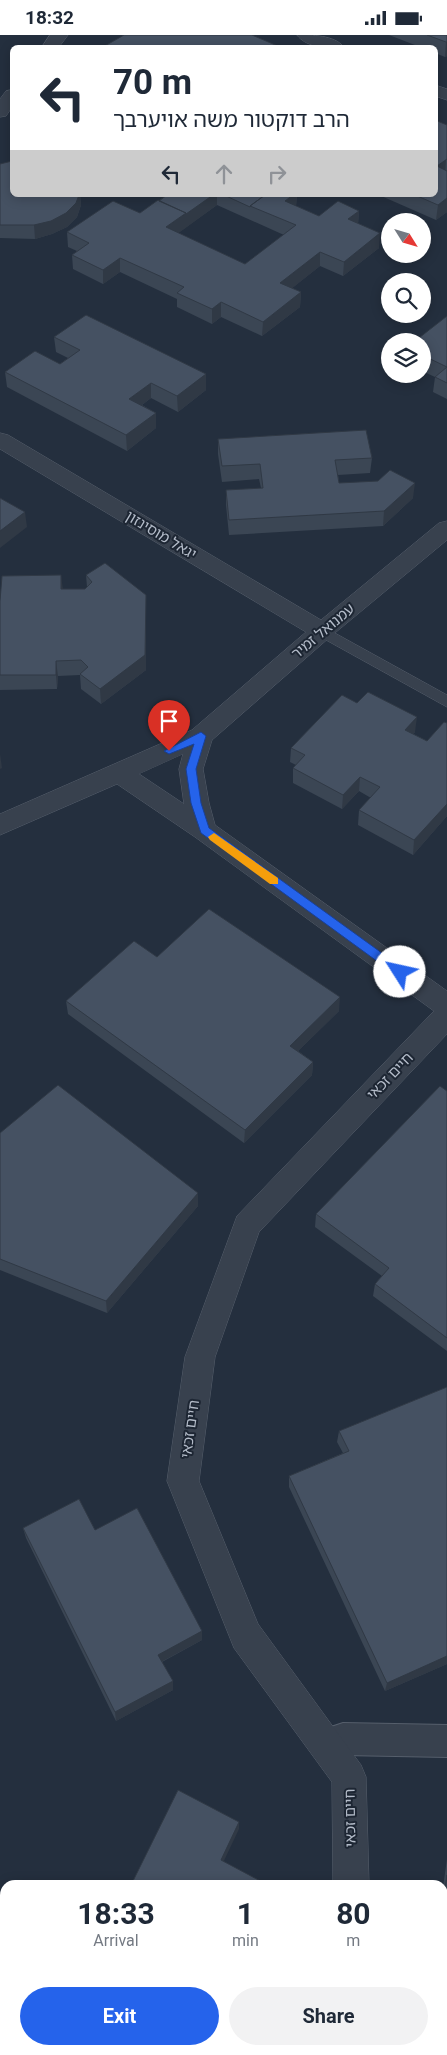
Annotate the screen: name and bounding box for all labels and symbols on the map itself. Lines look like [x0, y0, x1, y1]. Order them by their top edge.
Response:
north arrow [381, 213, 431, 263]
street label: יגאל מוסינזון [122, 507, 200, 563]
street label: עמנואל זמיר [288, 599, 358, 663]
pin [148, 700, 190, 751]
position arrow [373, 945, 425, 997]
street label: חיים זכאי [363, 1049, 417, 1103]
street label: חיים זכאי [177, 1399, 203, 1459]
street label: חיים זכאי [340, 1789, 360, 1847]

